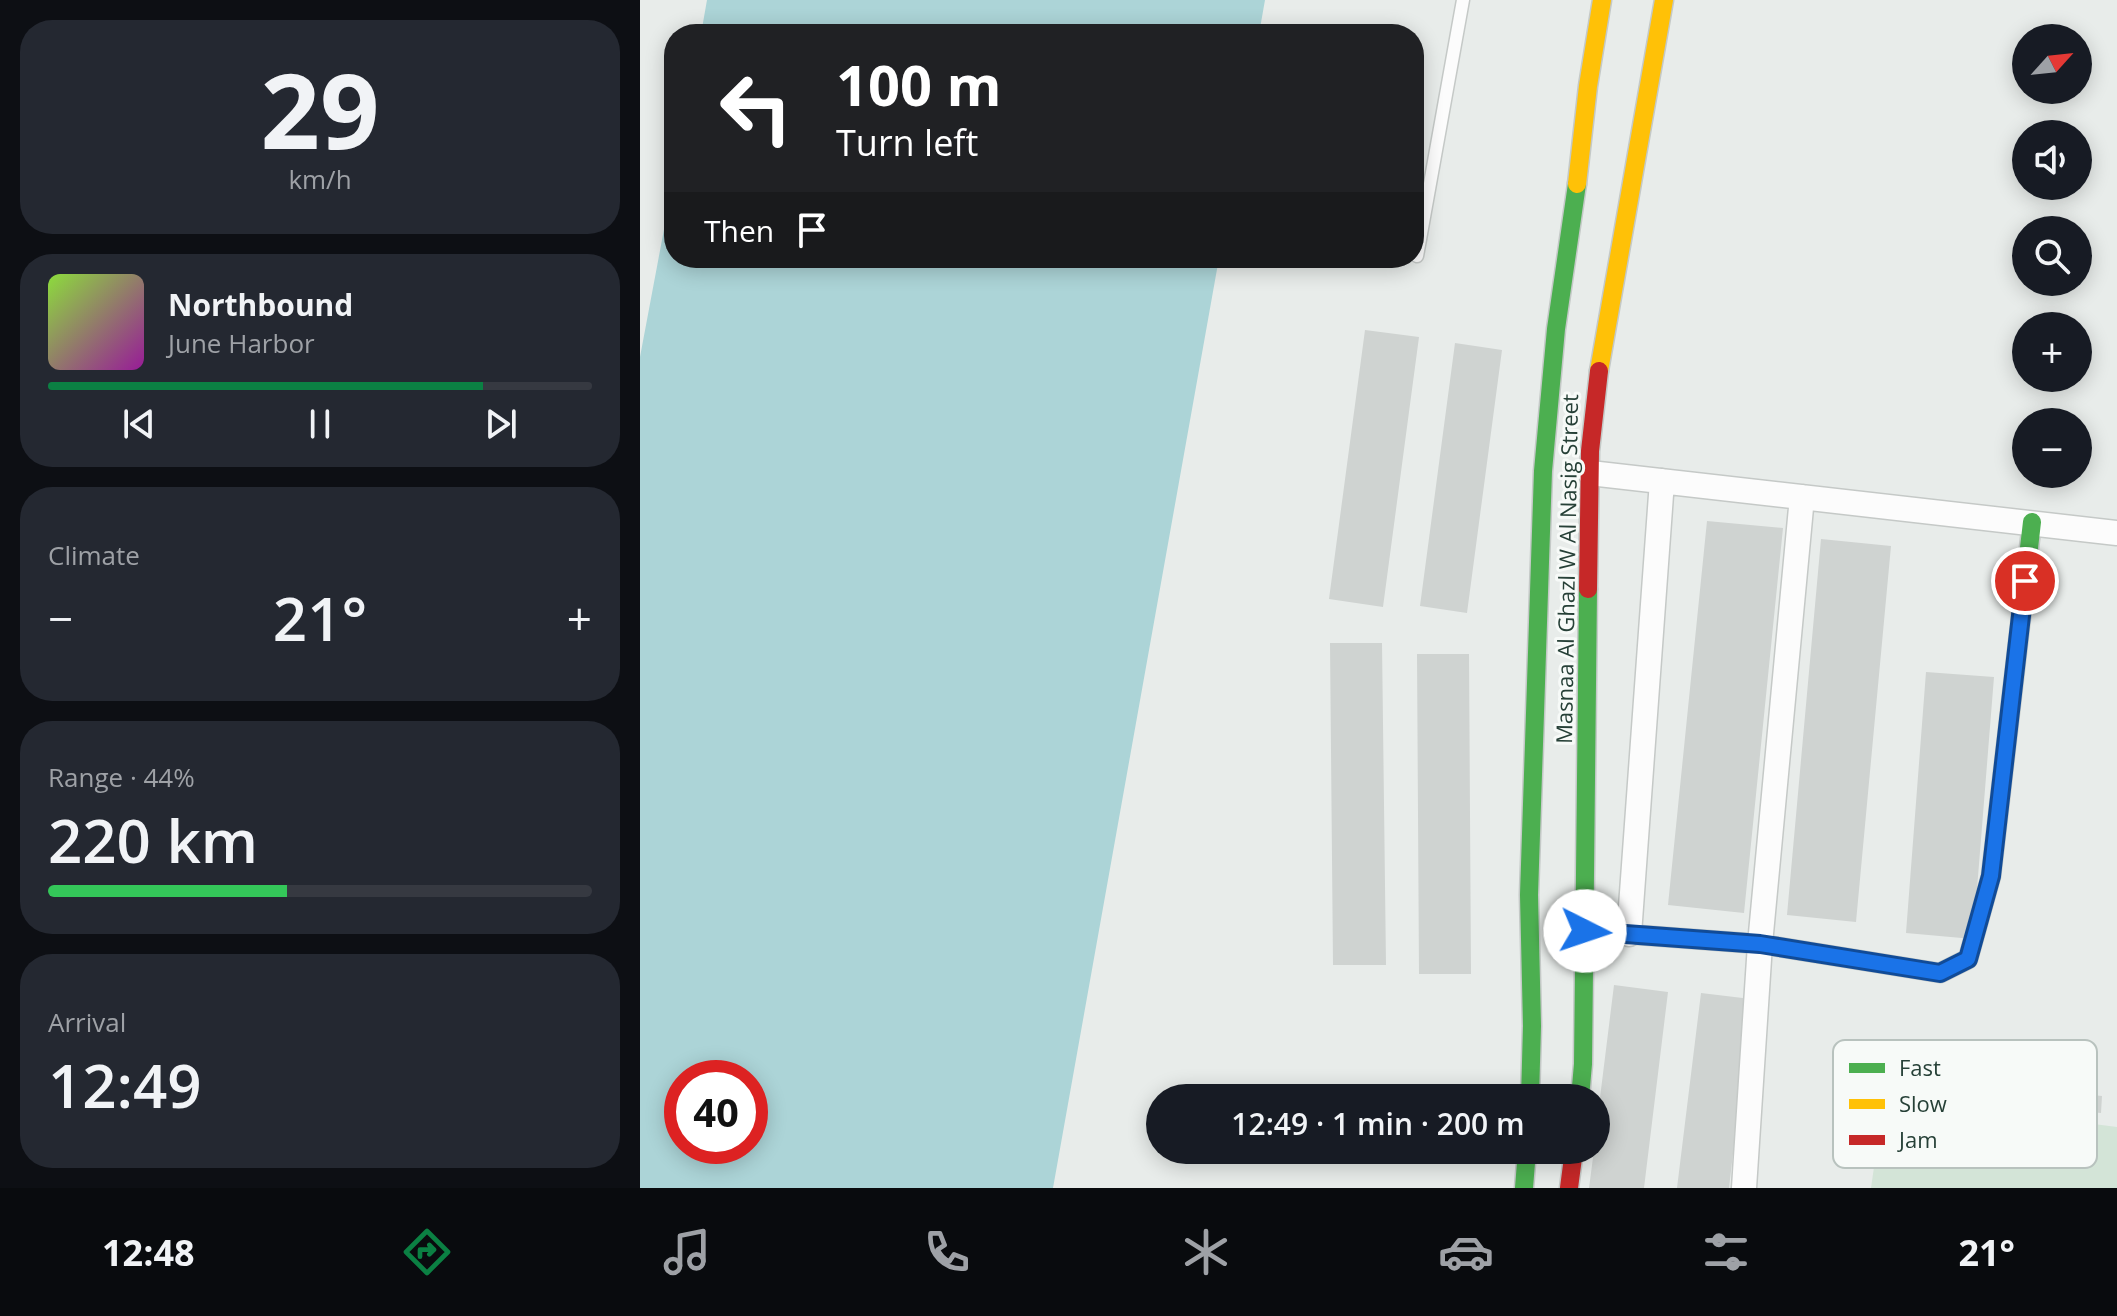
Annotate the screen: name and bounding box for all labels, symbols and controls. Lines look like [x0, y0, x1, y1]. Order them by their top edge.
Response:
north arrow [2012, 24, 2092, 104]
map controls [2012, 24, 2092, 488]
text: 29 [261, 38, 379, 179]
text: 100 m [836, 46, 1002, 122]
icon: left [704, 56, 808, 160]
text: Turn left [836, 118, 978, 167]
button: sound [2012, 120, 2092, 200]
text: km/h [288, 161, 352, 197]
icon: arrive [790, 208, 834, 252]
text: Then [704, 210, 774, 251]
button: search [2012, 216, 2092, 296]
text: Northbound [168, 284, 353, 325]
button: + [2012, 312, 2092, 392]
text: June Harbor [168, 325, 315, 361]
street label: Masnaa Al Ghazl W Al Nasig Street [1548, 394, 1584, 744]
icon: previous [117, 402, 161, 446]
icon: pause [298, 402, 342, 446]
icon: next [479, 402, 523, 446]
button: − [2012, 408, 2092, 488]
text: Climate [48, 537, 140, 573]
pin [1991, 547, 2059, 615]
icon: arrive [2003, 559, 2047, 603]
text: 21° [273, 577, 367, 659]
text: − [48, 588, 73, 648]
text: + [567, 588, 592, 648]
text: Range · 44% [48, 759, 195, 795]
text: 220 km [48, 799, 258, 881]
position arrow [1543, 889, 1627, 973]
text: Arrival [48, 1004, 126, 1040]
legend [1833, 1040, 2097, 1168]
text: 12:49 [48, 1044, 202, 1126]
text: Fast [1899, 1052, 1941, 1082]
speed limit sign: 40 [664, 1060, 768, 1164]
text: Slow [1899, 1088, 1947, 1118]
text: 12:49 · 1 min · 200 m [1231, 1103, 1525, 1144]
text: Jam [1897, 1124, 1938, 1154]
icon: directions [399, 1224, 455, 1280]
icon: music [659, 1224, 715, 1280]
icon: phone [919, 1224, 975, 1280]
icon: climate [1178, 1224, 1234, 1280]
icon: car [1438, 1224, 1494, 1280]
icon: filters [1698, 1224, 1754, 1280]
text: 12:48 [102, 1228, 195, 1277]
text: 21° [1958, 1228, 2015, 1277]

